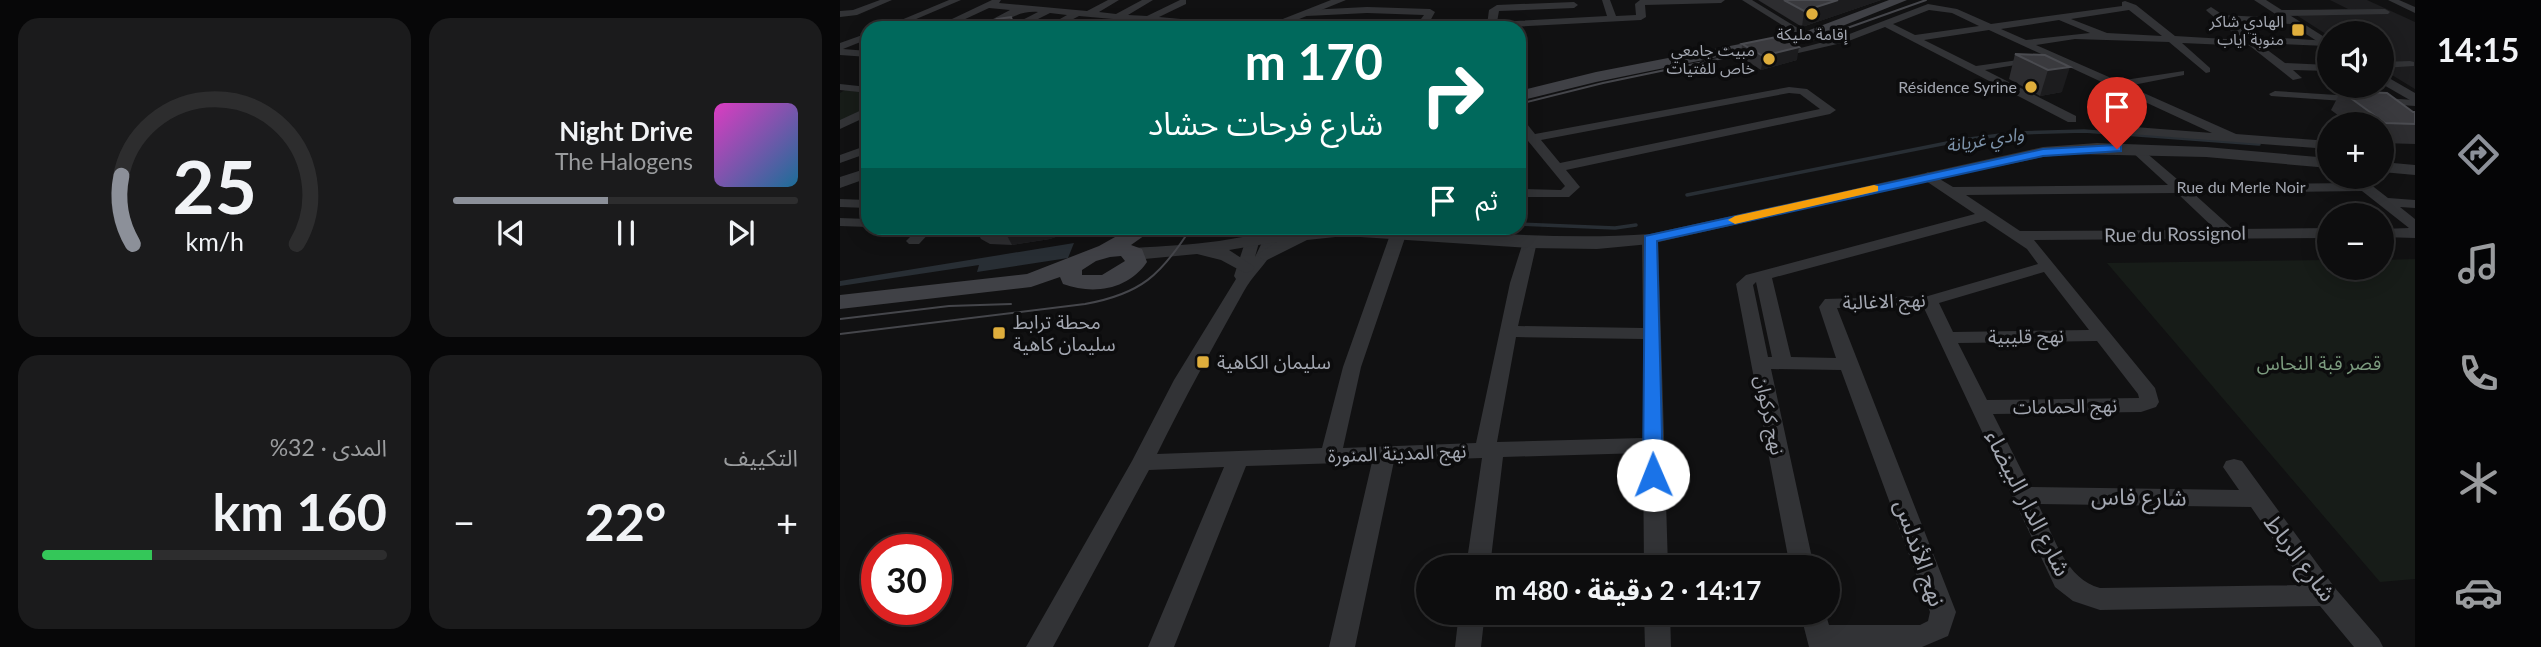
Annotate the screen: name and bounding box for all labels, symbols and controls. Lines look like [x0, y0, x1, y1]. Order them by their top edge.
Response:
marker: إقامة مليكة [1804, 6, 1820, 22]
place label: الهادي شاكر منوبة اياب [2208, 11, 2284, 49]
map controls [2317, 21, 2394, 280]
button: sound [2317, 21, 2394, 98]
marker: الهادي شاكر منوبة اياب [2290, 22, 2306, 38]
place label: إقامة مليكة [1777, 24, 1848, 45]
text: 14:15 [2437, 30, 2519, 69]
text: 170 m [1245, 32, 1383, 90]
place label: مبيت جامعي خاص للفتيات [1667, 40, 1755, 78]
icon: right [1407, 49, 1498, 140]
marker: مبيت جامعي خاص للفتيات [1761, 51, 1777, 67]
place label: Résidence Syrine [1898, 77, 2017, 96]
pin [2087, 77, 2147, 149]
marker: Résidence Syrine [2023, 79, 2039, 95]
icon: arrive [2098, 88, 2136, 126]
text: شارع فرحات حشاد [1148, 103, 1383, 142]
button: + [2317, 112, 2394, 189]
text: Night Drive [559, 115, 693, 147]
water label: وادي غريانة [1944, 122, 2026, 160]
icon: directions [2454, 130, 2503, 179]
text: 25 [172, 142, 257, 230]
text: The Halogens [555, 147, 693, 175]
street label: Rue du Merle Noir [2176, 177, 2306, 196]
icon: arrive [1424, 182, 1462, 220]
text: ثم [1476, 184, 1498, 216]
button: − [2317, 203, 2394, 280]
icon: previous [492, 214, 530, 252]
icon: pause [607, 214, 645, 252]
icon: next [722, 214, 760, 252]
street label: Rue du Rossignol [2104, 221, 2246, 246]
text: km/h [185, 226, 244, 256]
icon: music [2454, 239, 2503, 288]
street label: نهج الاغالبة [1842, 288, 1926, 317]
place label: محطة ترابط سليمان كاهية [1013, 310, 1116, 355]
street label: نهج قليبية [1988, 323, 2064, 352]
marker: محطة ترابط سليمان كاهية [991, 325, 1007, 341]
icon: phone [2454, 349, 2503, 398]
place label: سليمان الكاهية [1217, 350, 1331, 373]
park label: قصر قبة النحاس [2257, 351, 2381, 375]
marker: سليمان الكاهية [1195, 354, 1211, 370]
street label: نهج كركوان [1747, 373, 1790, 458]
street label: نهج الحمامات [2013, 393, 2117, 422]
street label: شارع الدار البيضاء [1977, 425, 2078, 582]
text: المدى · 32% [270, 433, 387, 461]
position arrow [1616, 438, 1690, 512]
street label: نهج المدينة المنورة [1327, 439, 1467, 470]
text: التكييف [724, 443, 798, 471]
icon: climate [2454, 458, 2503, 507]
text: 160 km [213, 480, 387, 542]
street label: شارع فاس [2091, 481, 2187, 515]
text: 22° [585, 490, 666, 552]
street label: نهج الأندلس [1886, 496, 1952, 611]
text: − [453, 499, 475, 545]
text: + [776, 499, 798, 545]
street label: شارع الرباط [2256, 508, 2343, 609]
speed limit sign: 30 [861, 534, 952, 625]
icon: car [2454, 568, 2503, 617]
text: 14:17 · 2 دقيقة · 480 m [1495, 574, 1761, 606]

